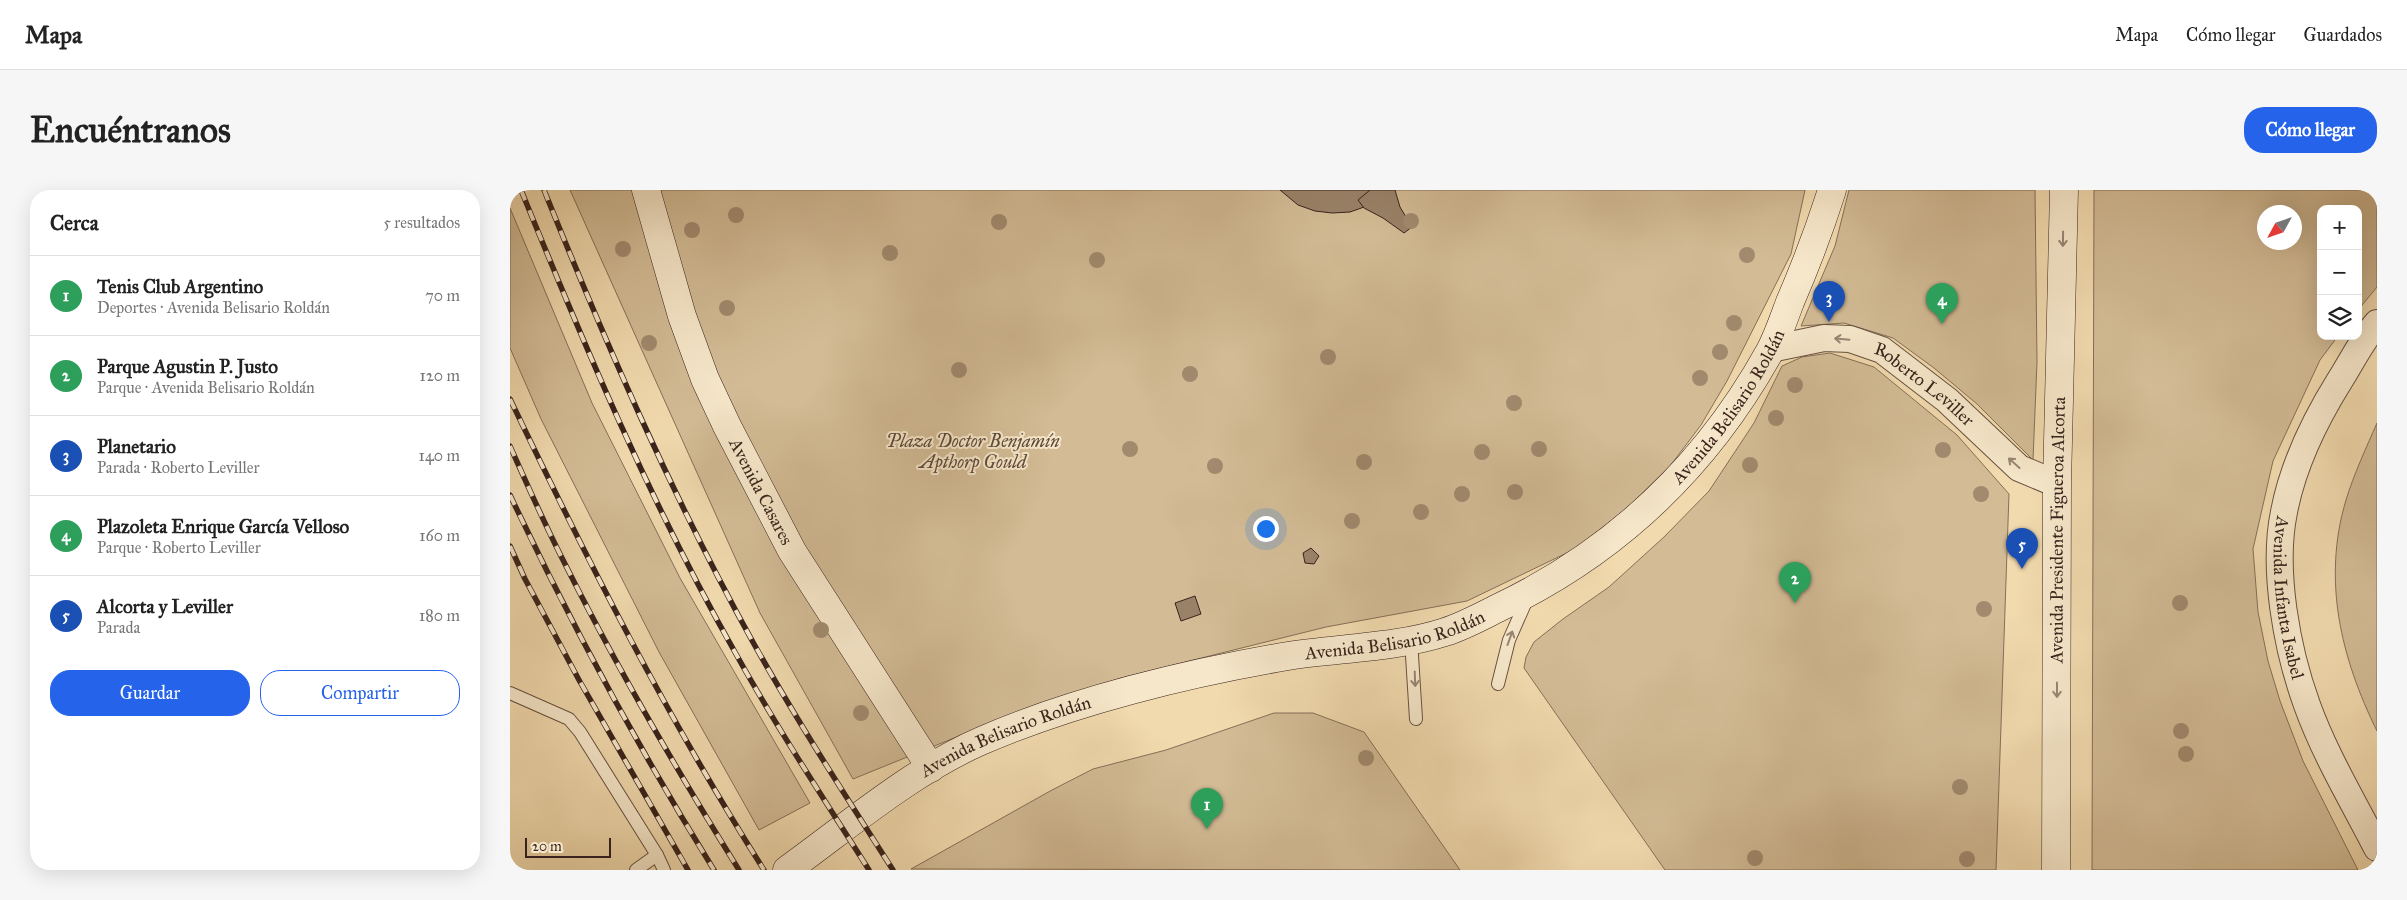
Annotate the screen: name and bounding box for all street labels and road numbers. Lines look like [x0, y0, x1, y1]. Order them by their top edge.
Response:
street label: Avenida Belisario Roldán [1666, 326, 1789, 489]
street label: Roberto Leviller [1872, 337, 1979, 431]
street label: Avenida Presidente Figueroa Alcorta [2046, 396, 2070, 664]
street label: Avenida Casares [724, 434, 798, 549]
street label: Avenida Infanta Isabel [2269, 514, 2309, 682]
street label: Avenida Belisario Roldán [1303, 605, 1489, 665]
street label: Avenida Belisario Roldán [915, 691, 1094, 783]

